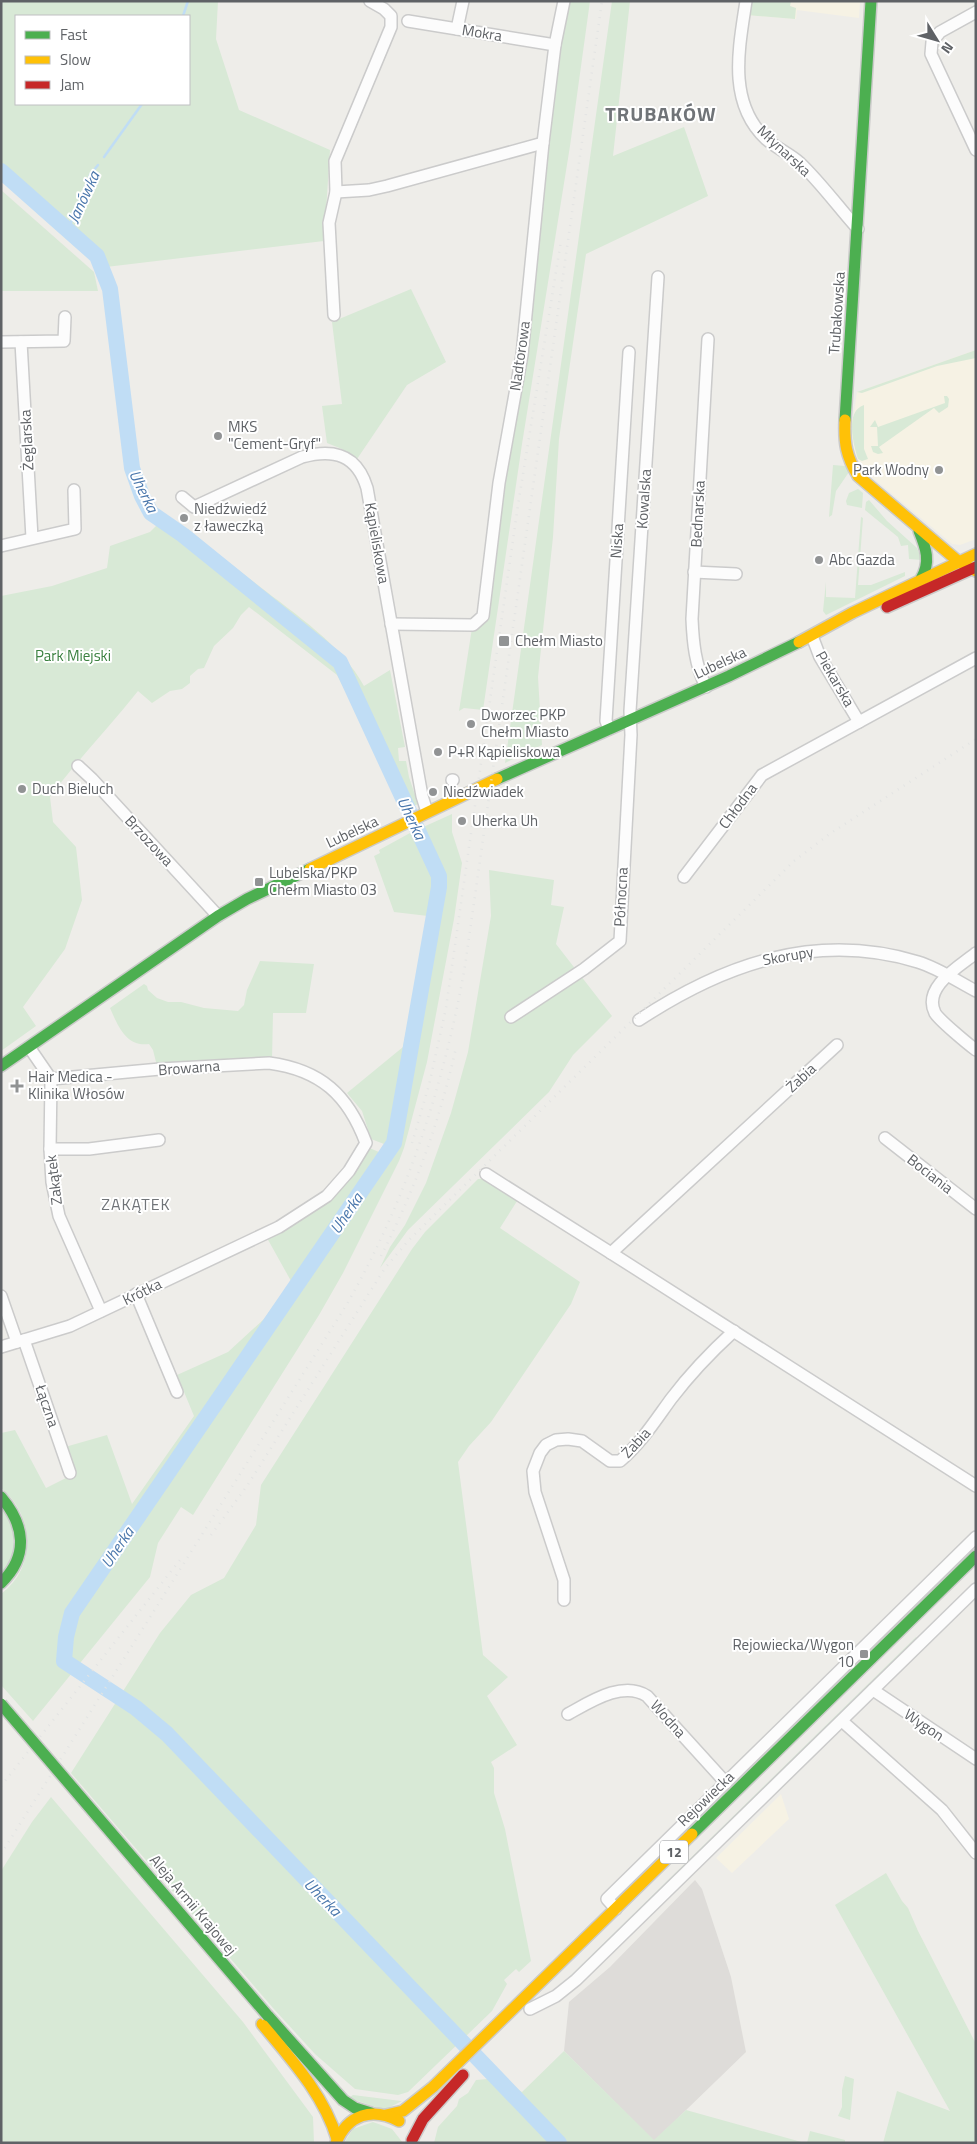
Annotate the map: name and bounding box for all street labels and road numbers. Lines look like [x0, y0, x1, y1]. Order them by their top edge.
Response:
street label: Mokra [460, 18, 504, 47]
street label: Młynarska [752, 119, 817, 182]
street label: Trubakowska [822, 270, 851, 355]
street label: Nadtorowa [503, 319, 536, 392]
street label: Żeglarska [13, 408, 40, 471]
street label: Kowalska [630, 468, 657, 530]
street label: Bednarska [684, 479, 711, 548]
street label: Kąpieliskowa [359, 500, 396, 586]
street label: Niska [604, 522, 629, 559]
street label: Lubelska [690, 640, 750, 685]
street label: Piekarska [810, 646, 861, 711]
street label: Chłodna [713, 778, 763, 834]
street label: Lubelska [322, 809, 382, 854]
street label: Brzozowa [120, 810, 179, 872]
street label: Północna [607, 866, 634, 927]
street label: Skorupy [761, 940, 815, 971]
street label: Browarna [157, 1054, 221, 1081]
street label: Żabia [780, 1057, 821, 1098]
street label: Bociania [902, 1148, 959, 1199]
street label: Zakątek [39, 1154, 68, 1206]
street label: Krótka [118, 1272, 166, 1311]
street label: Łączna [29, 1380, 66, 1431]
street label: Żabia [616, 1422, 656, 1463]
street label: Wodna [645, 1694, 692, 1743]
street label: Wygon [900, 1703, 949, 1746]
street label: Rejowiecka [672, 1765, 740, 1832]
road number: 12 [660, 1840, 688, 1864]
street label: Aleja Armii Krajowej [144, 1849, 242, 1960]

